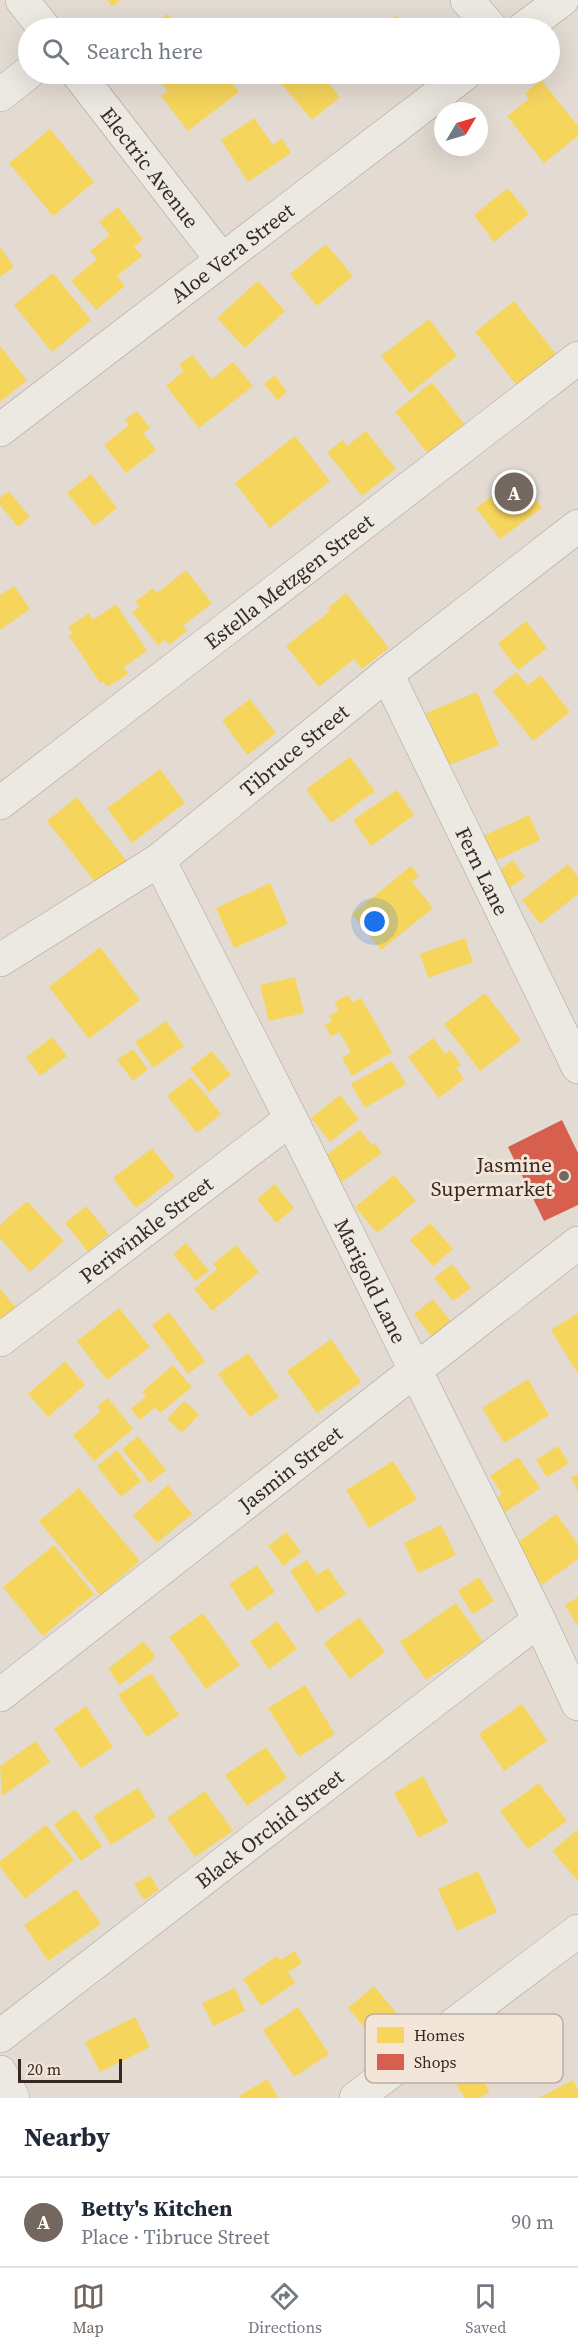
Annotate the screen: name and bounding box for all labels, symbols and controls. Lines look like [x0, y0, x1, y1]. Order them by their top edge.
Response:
search box [18, 18, 560, 84]
icon: search [39, 35, 72, 68]
text: Search here [87, 36, 203, 66]
street label: Electric Avenue [94, 101, 206, 234]
north arrow [434, 102, 488, 156]
street label: Aloe Vera Street [164, 196, 300, 309]
pin: A [494, 470, 534, 514]
street label: Estella Metzgen Street [198, 506, 379, 655]
street label: Tibruce Street [234, 697, 354, 803]
street label: Fern Lane [449, 822, 517, 920]
your location [360, 907, 389, 936]
place label: Jasmine Supermarket [431, 1150, 552, 1203]
street label: Periwinkle Street [73, 1169, 218, 1289]
marker: Jasmine Supermarket [557, 1169, 571, 1183]
street label: Marigold Lane [328, 1213, 414, 1348]
street label: Jasmin Street [231, 1418, 348, 1519]
street label: Black Orchid Street [189, 1762, 349, 1895]
legend [365, 2014, 563, 2083]
text: Homes [414, 2024, 465, 2046]
text: Shops [414, 2051, 457, 2073]
scale bar [18, 2056, 122, 2084]
text: 20 m [27, 2058, 61, 2080]
text: Nearby [24, 2119, 110, 2155]
text: Betty's Kitchen [81, 2193, 233, 2223]
text: A [37, 2208, 50, 2236]
text: 90 m [511, 2208, 554, 2236]
text: Place · Tibruce Street [81, 2223, 269, 2251]
tab: Map [72, 2280, 105, 2338]
tab: Directions [248, 2280, 322, 2338]
tab: Saved [465, 2280, 506, 2338]

